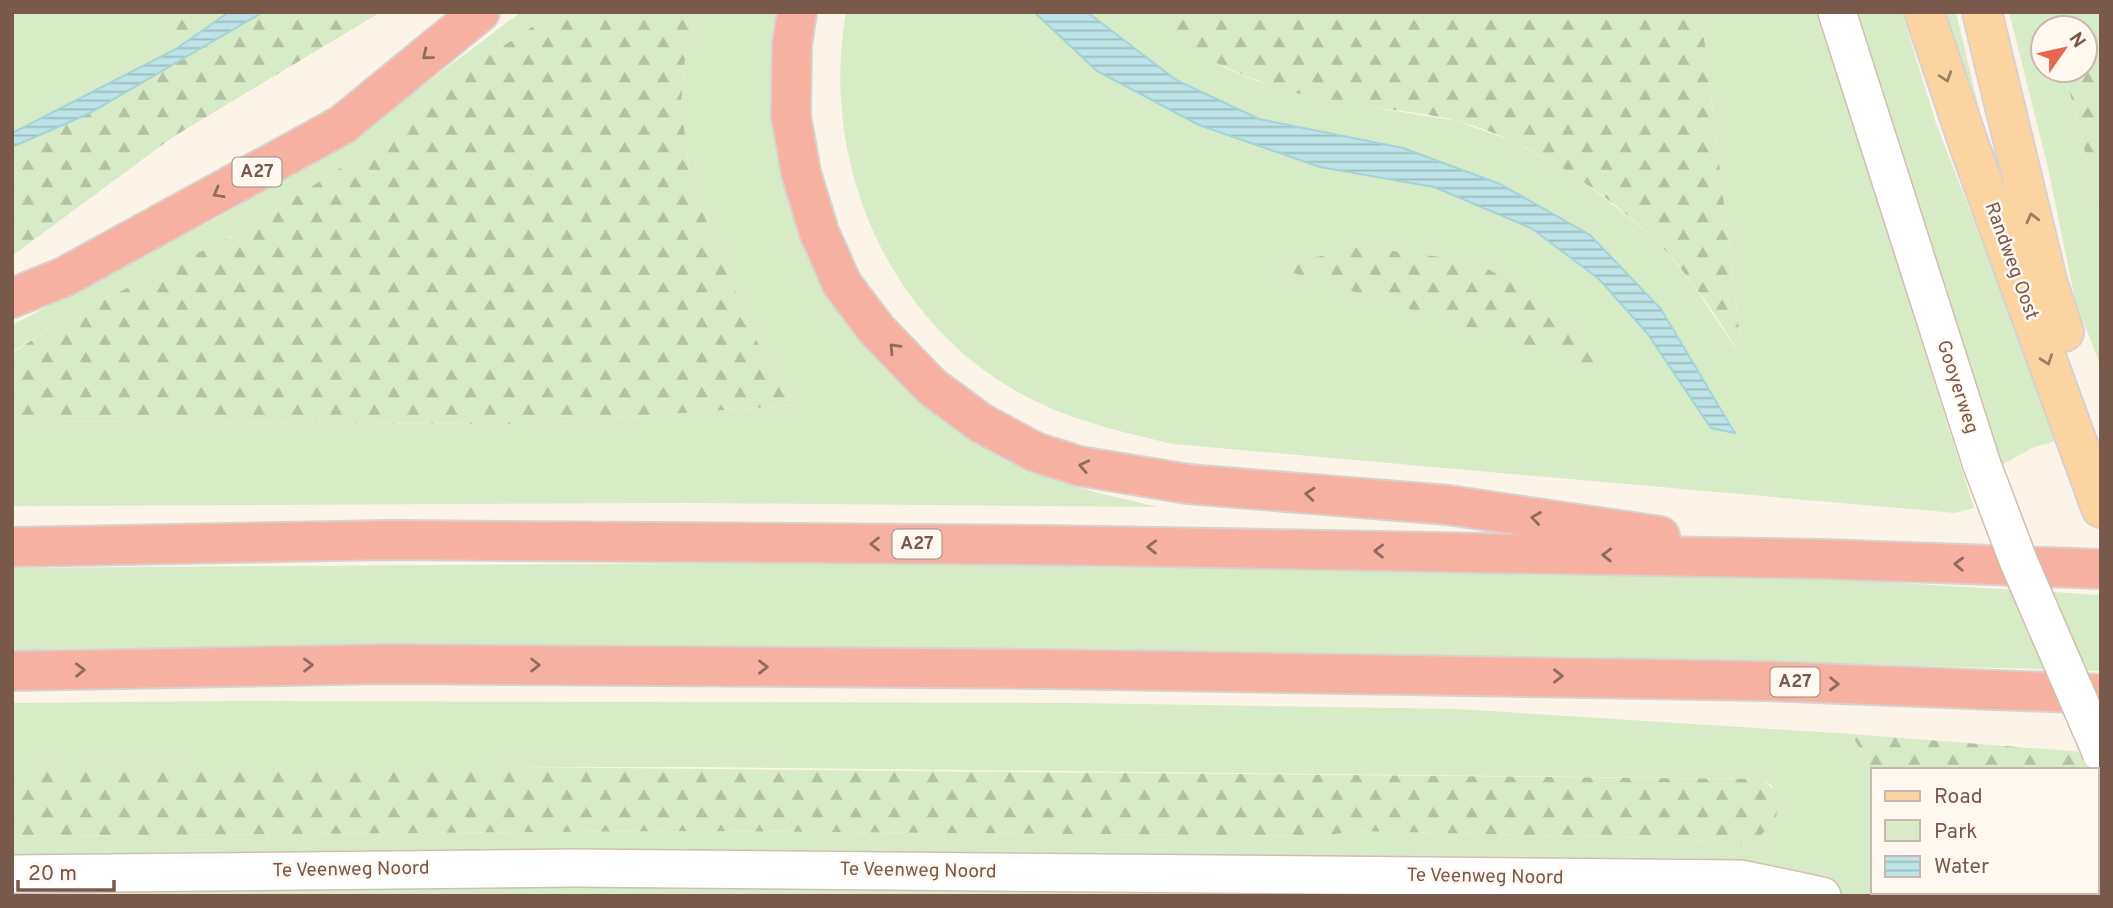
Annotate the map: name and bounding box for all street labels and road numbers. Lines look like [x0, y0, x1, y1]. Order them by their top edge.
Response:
road number: A27 [232, 158, 282, 187]
street label: Randweg Oost [1979, 199, 2043, 323]
street label: Gooyerweg [1931, 337, 1983, 437]
road number: A27 [892, 530, 942, 558]
road number: A27 [1770, 668, 1820, 696]
street label: Te Veenweg Noord [272, 857, 430, 883]
street label: Te Veenweg Noord [839, 858, 997, 884]
street label: Te Veenweg Noord [1406, 864, 1564, 890]

